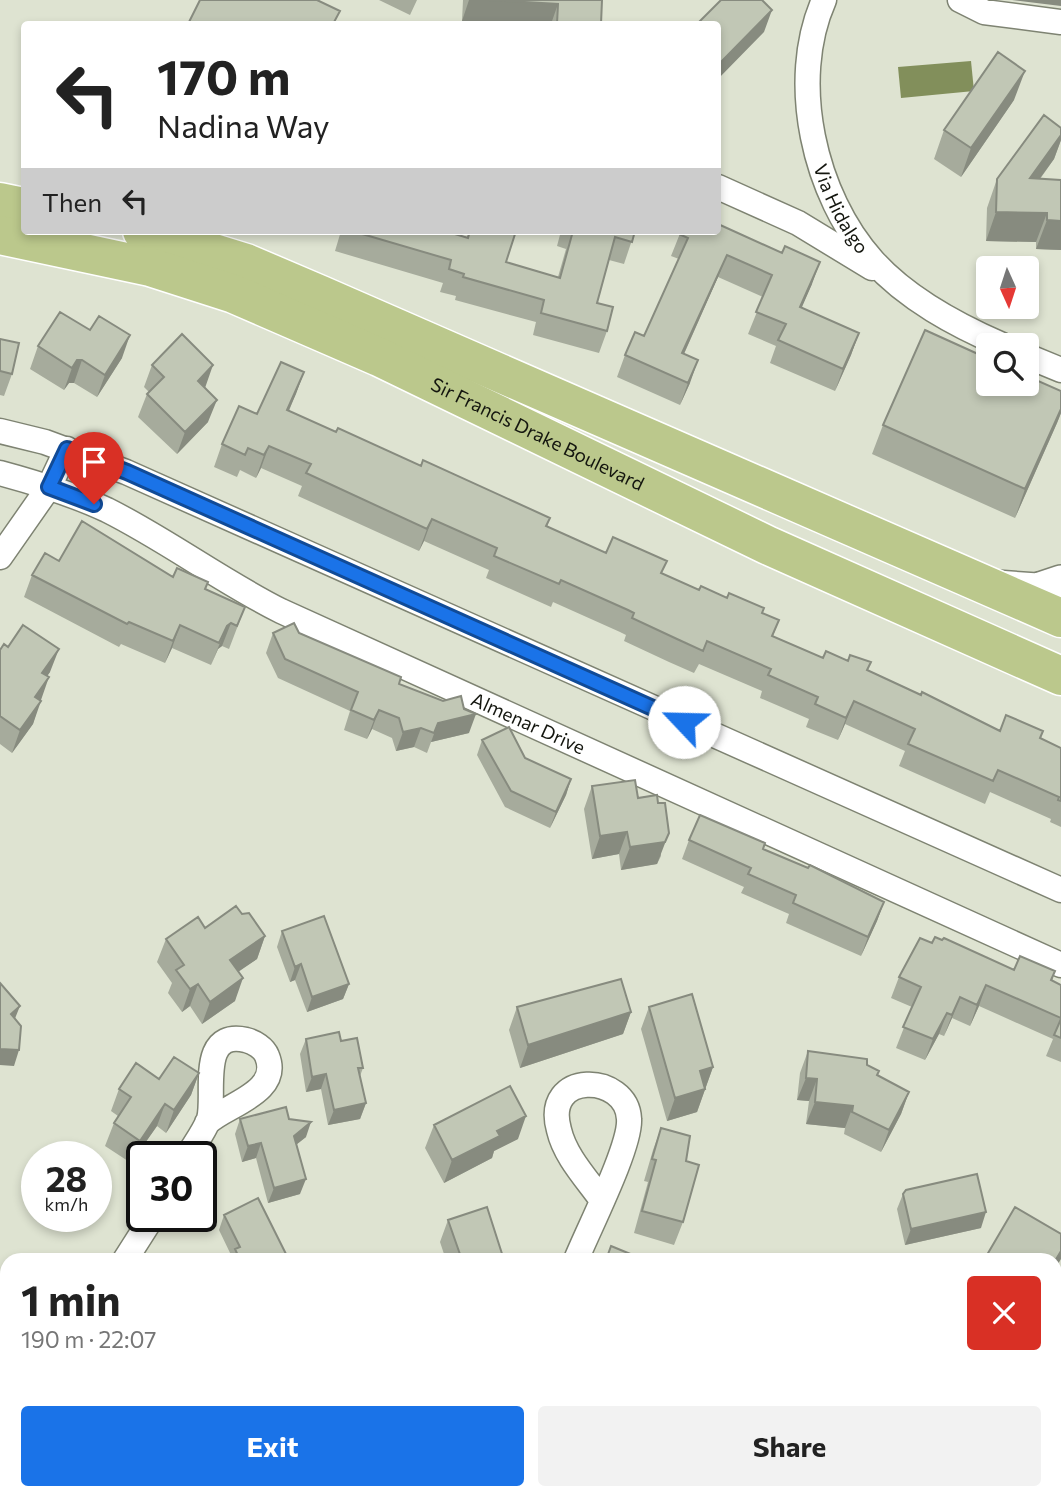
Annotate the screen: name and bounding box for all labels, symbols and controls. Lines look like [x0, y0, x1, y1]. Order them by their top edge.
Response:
text: 170 m [157, 45, 290, 105]
icon: left [42, 49, 133, 140]
text: Nadina Way [157, 105, 330, 145]
street label: Via Hidalgo [809, 161, 874, 258]
icon: left [116, 182, 154, 220]
text: Then [42, 186, 102, 217]
north arrow [976, 256, 1040, 318]
map controls [976, 256, 1039, 396]
button: search [976, 333, 1039, 396]
street label: Sir Francis Drake Boulevard [427, 372, 648, 495]
pin [64, 432, 124, 504]
icon: arrive [75, 443, 113, 481]
position arrow [647, 685, 721, 759]
street label: Almenar Drive [468, 687, 589, 758]
speed limit sign: 30 [126, 1141, 217, 1232]
text: 28 [46, 1156, 87, 1199]
text: km/h [45, 1193, 88, 1215]
text: 1 min [21, 1273, 121, 1325]
button: close [967, 1276, 1041, 1350]
text: 190 m · 22:07 [21, 1325, 157, 1353]
button: Exit [21, 1406, 524, 1486]
button: Share [538, 1406, 1041, 1486]

